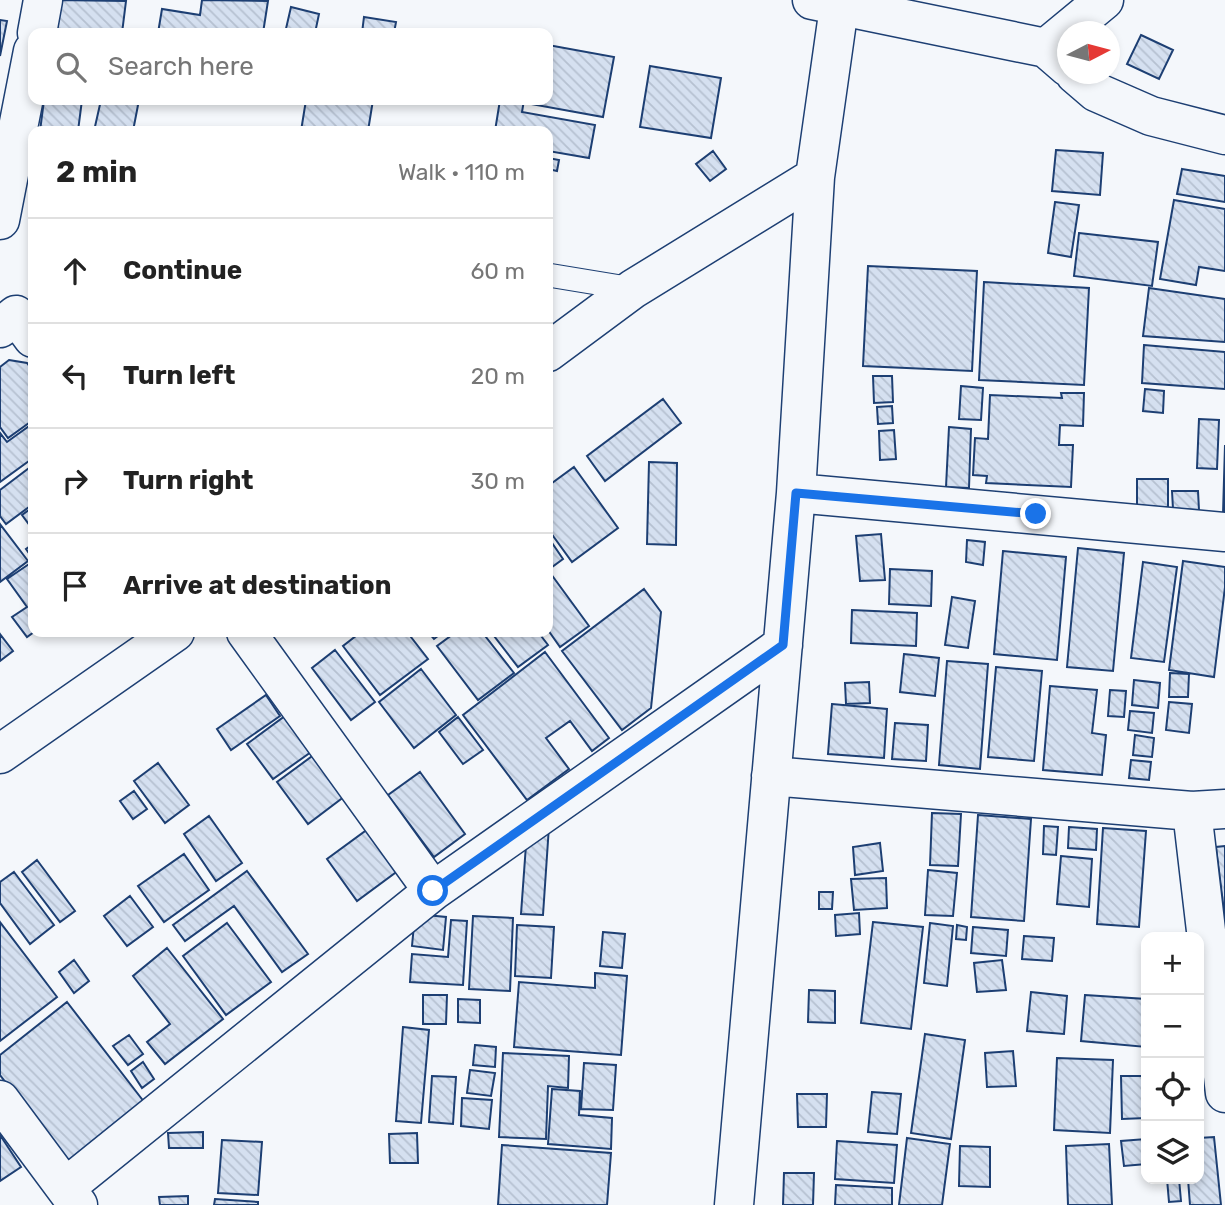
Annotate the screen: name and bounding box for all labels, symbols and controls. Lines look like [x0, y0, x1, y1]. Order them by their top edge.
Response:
north arrow [1057, 21, 1120, 84]
search box [28, 28, 553, 105]
icon: search [52, 48, 90, 86]
text: Search here [108, 51, 254, 82]
text: 2 min [56, 154, 137, 190]
text: Walk · 110 m [398, 158, 525, 186]
icon: ahead [56, 252, 94, 290]
text: Continue [123, 255, 242, 286]
text: 60 m [470, 257, 525, 285]
icon: left [56, 357, 94, 395]
text: Turn left [123, 360, 235, 391]
text: 20 m [471, 362, 525, 390]
icon: right [56, 462, 94, 500]
text: Turn right [123, 465, 253, 496]
text: 30 m [470, 467, 525, 495]
route end [1020, 498, 1051, 529]
icon: arrive [56, 567, 94, 605]
text: Arrive at destination [123, 570, 391, 601]
route start [417, 875, 448, 906]
map controls [1141, 932, 1204, 1184]
button: + [1141, 932, 1204, 995]
button: − [1141, 995, 1204, 1058]
button: locate [1141, 1058, 1204, 1121]
button: layers [1141, 1121, 1204, 1184]

